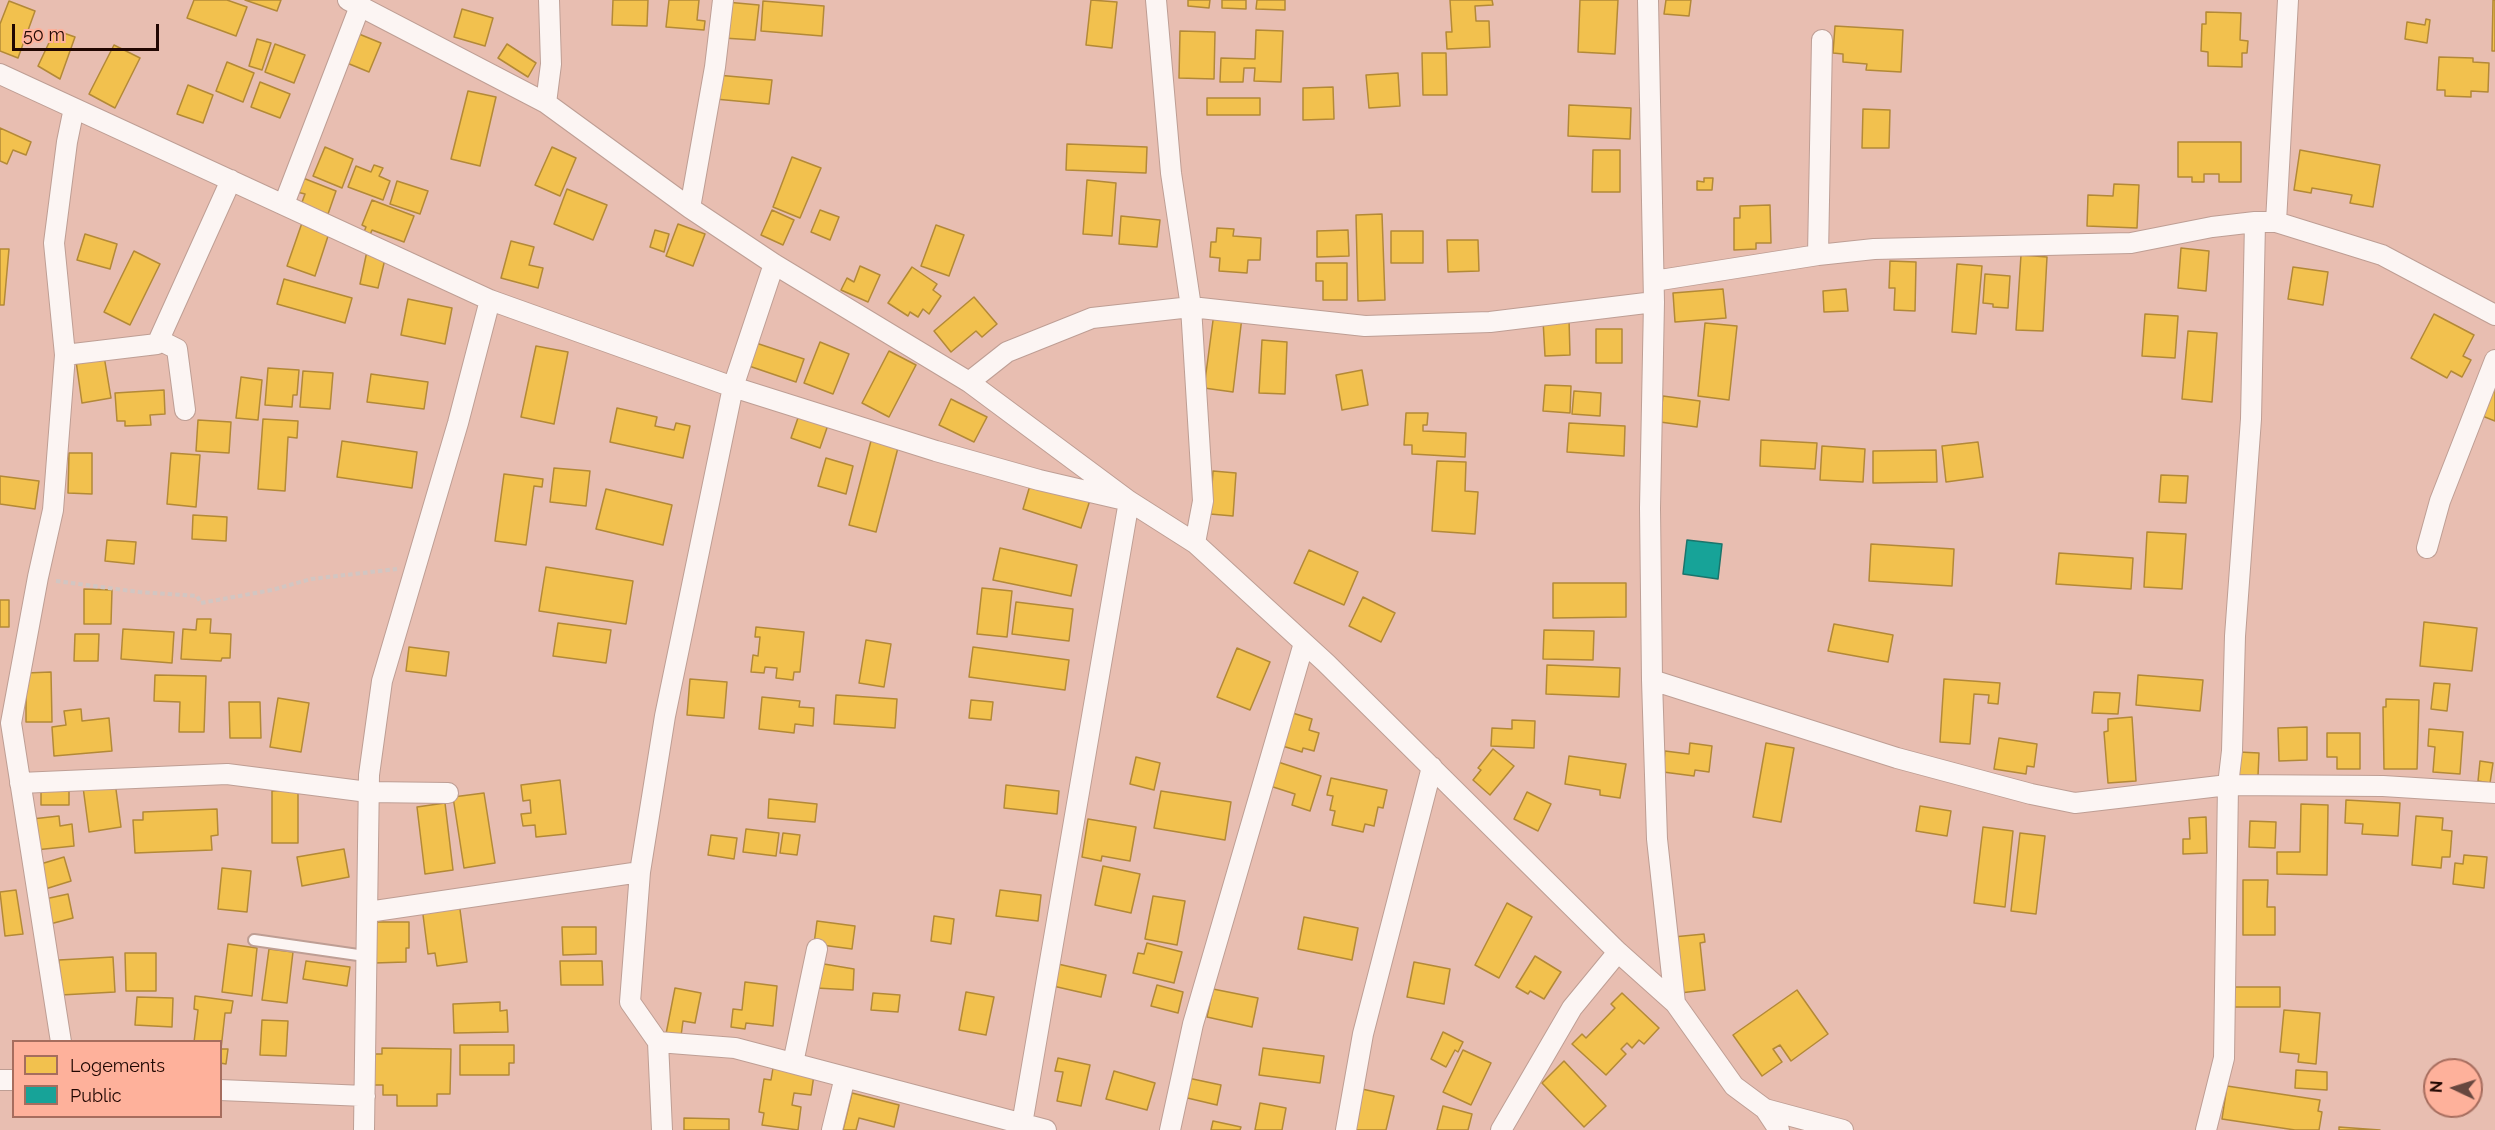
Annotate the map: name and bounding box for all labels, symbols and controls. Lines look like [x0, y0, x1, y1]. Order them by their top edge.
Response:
scale bar [15, 12, 162, 50]
text: 50 m [23, 24, 65, 45]
legend [12, 1040, 222, 1118]
text: Logements [70, 1055, 165, 1076]
north arrow [2423, 1058, 2483, 1118]
text: N [2427, 1080, 2446, 1094]
text: Public [70, 1085, 122, 1106]

